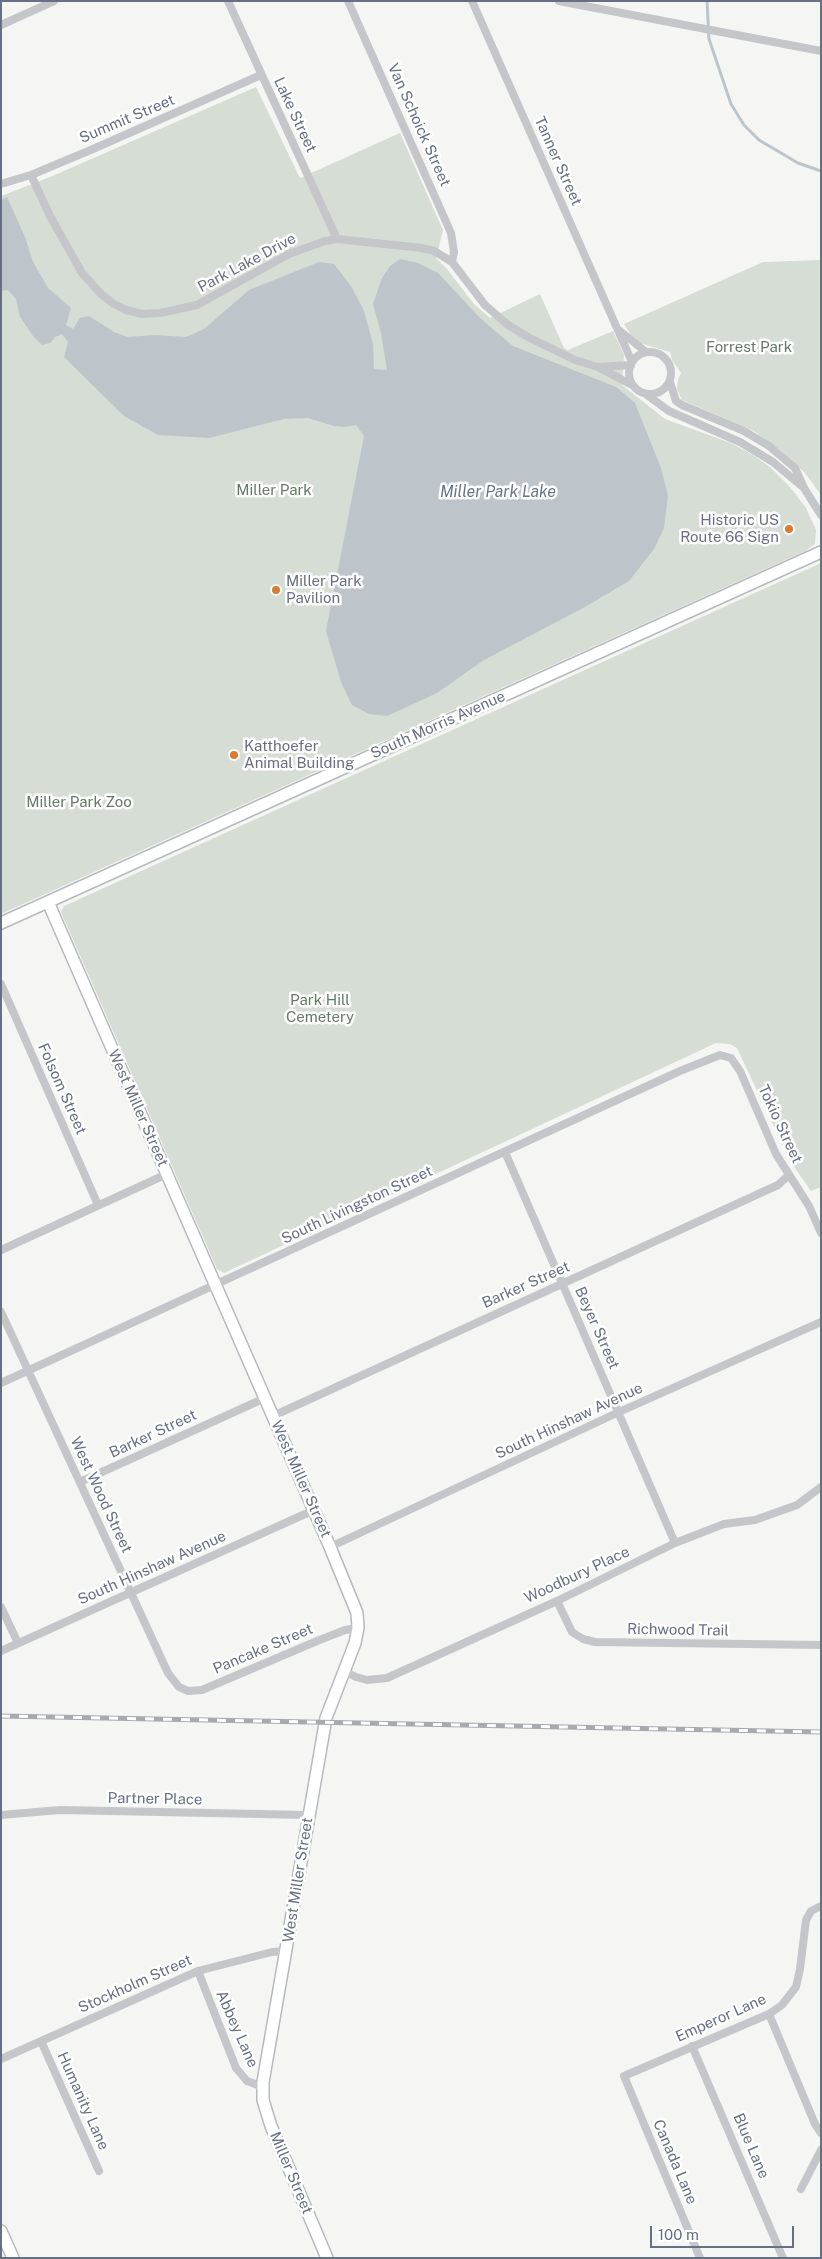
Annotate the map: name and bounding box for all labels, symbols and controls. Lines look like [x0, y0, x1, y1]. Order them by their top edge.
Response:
street label: Van Schoick Street [384, 61, 454, 189]
street label: Lake Street [270, 75, 320, 155]
street label: Summit Street [77, 91, 177, 147]
street label: Tanner Street [530, 114, 586, 208]
street label: Park Lake Drive [195, 230, 299, 296]
park label: Forrest Park [706, 338, 792, 356]
park label: Miller Park [236, 481, 312, 499]
water label: Miller Park Lake [440, 482, 556, 502]
place label: Historic US Route 66 Sign [680, 511, 779, 546]
marker: Historic US Route 66 Sign [783, 523, 795, 535]
place label: Miller Park Pavilion [286, 572, 362, 607]
marker: Miller Park Pavilion [270, 584, 282, 596]
street label: South Morris Avenue [368, 687, 508, 763]
place label: Katthoefer Animal Building [244, 737, 354, 772]
marker: Katthoefer Animal Building [228, 749, 240, 761]
park label: Miller Park Zoo [26, 793, 132, 811]
park label: Park Hill Cemetery [286, 991, 354, 1026]
street label: Folsom Street [34, 1041, 90, 1137]
street label: West Miller Street [104, 1047, 172, 1169]
street label: Tokio Street [754, 1082, 806, 1166]
street label: South Livingston Street [279, 1162, 435, 1248]
street label: Barker Street [479, 1258, 573, 1312]
street label: Beyer Street [571, 1284, 623, 1372]
street label: South Hinshaw Avenue [493, 1379, 645, 1463]
street label: Barker Street [107, 1406, 199, 1462]
street label: West Miller Street [267, 1418, 335, 1540]
street label: West Wood Street [66, 1434, 136, 1556]
street label: South Hinshaw Avenue [75, 1527, 229, 1609]
street label: Woodbury Place [522, 1543, 632, 1607]
street label: Pancake Street [210, 1620, 316, 1678]
street label: Richwood Trail [627, 1620, 729, 1640]
street label: Partner Place [107, 1789, 203, 1809]
street label: West Miller Street [279, 1816, 317, 1944]
street label: Stockholm Street [75, 1951, 195, 2017]
street label: Abbey Lane [212, 1988, 262, 2070]
street label: Emperor Lane [673, 1990, 769, 2046]
street label: Humanity Lane [53, 2049, 113, 2153]
street label: Blue Lane [729, 2111, 773, 2181]
street label: Canada Lane [649, 2117, 701, 2207]
street label: Miller Street [266, 2129, 316, 2217]
scale bar [652, 2216, 796, 2248]
text: 100 m [658, 2226, 699, 2243]

